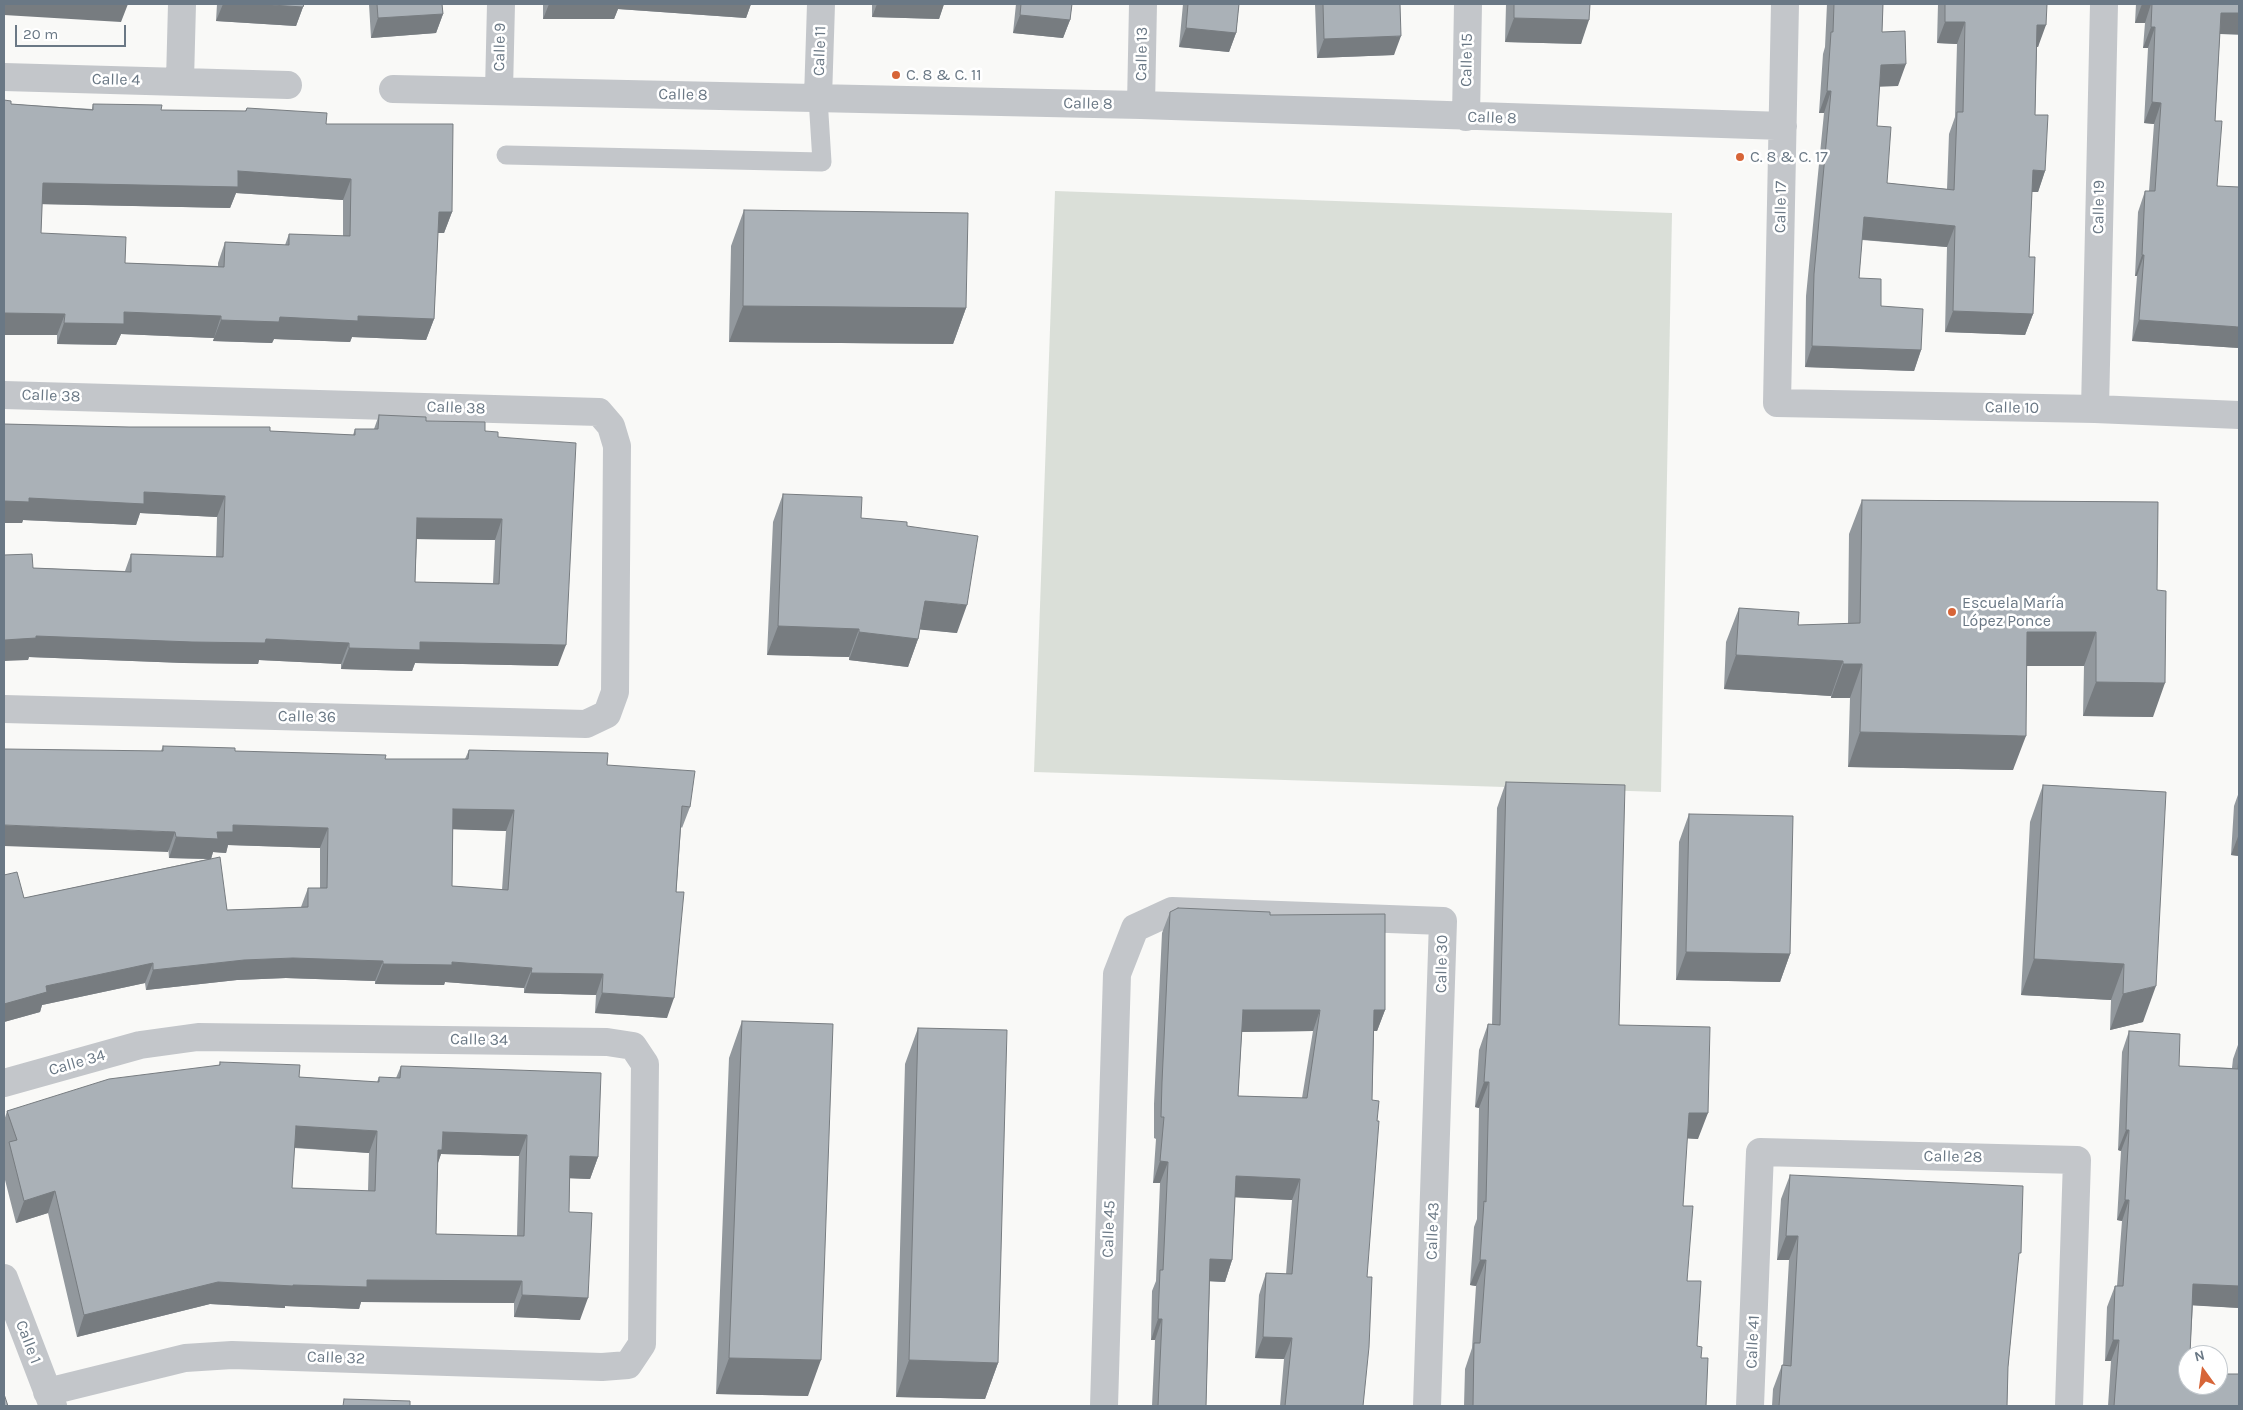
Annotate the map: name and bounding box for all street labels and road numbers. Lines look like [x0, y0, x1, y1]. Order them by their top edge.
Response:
street label: Calle 9 [490, 22, 510, 72]
street label: Calle 11 [810, 26, 830, 76]
street label: Calle 13 [1132, 27, 1152, 81]
street label: Calle 15 [1457, 33, 1477, 87]
street label: Calle 4 [92, 70, 140, 90]
street label: Calle 8 [658, 85, 708, 105]
street label: Calle 8 [1063, 94, 1113, 114]
street label: Calle 8 [1467, 108, 1517, 128]
street label: Calle 19 [2089, 180, 2109, 234]
street label: Calle 17 [1771, 181, 1791, 233]
street label: Calle 38 [21, 385, 81, 407]
street label: Calle 38 [426, 397, 486, 419]
street label: Calle 10 [1985, 398, 2039, 418]
street label: Calle 36 [278, 707, 336, 727]
street label: Calle 30 [1432, 935, 1452, 993]
street label: Calle 34 [450, 1030, 508, 1050]
street label: Calle 34 [46, 1046, 108, 1080]
street label: Calle 28 [1923, 1147, 1983, 1167]
street label: Calle 45 [1098, 1200, 1120, 1258]
street label: Calle 43 [1422, 1202, 1444, 1260]
street label: Calle 41 [1742, 1315, 1764, 1369]
street label: Calle 1 [11, 1318, 45, 1366]
street label: Calle 32 [307, 1347, 365, 1369]

